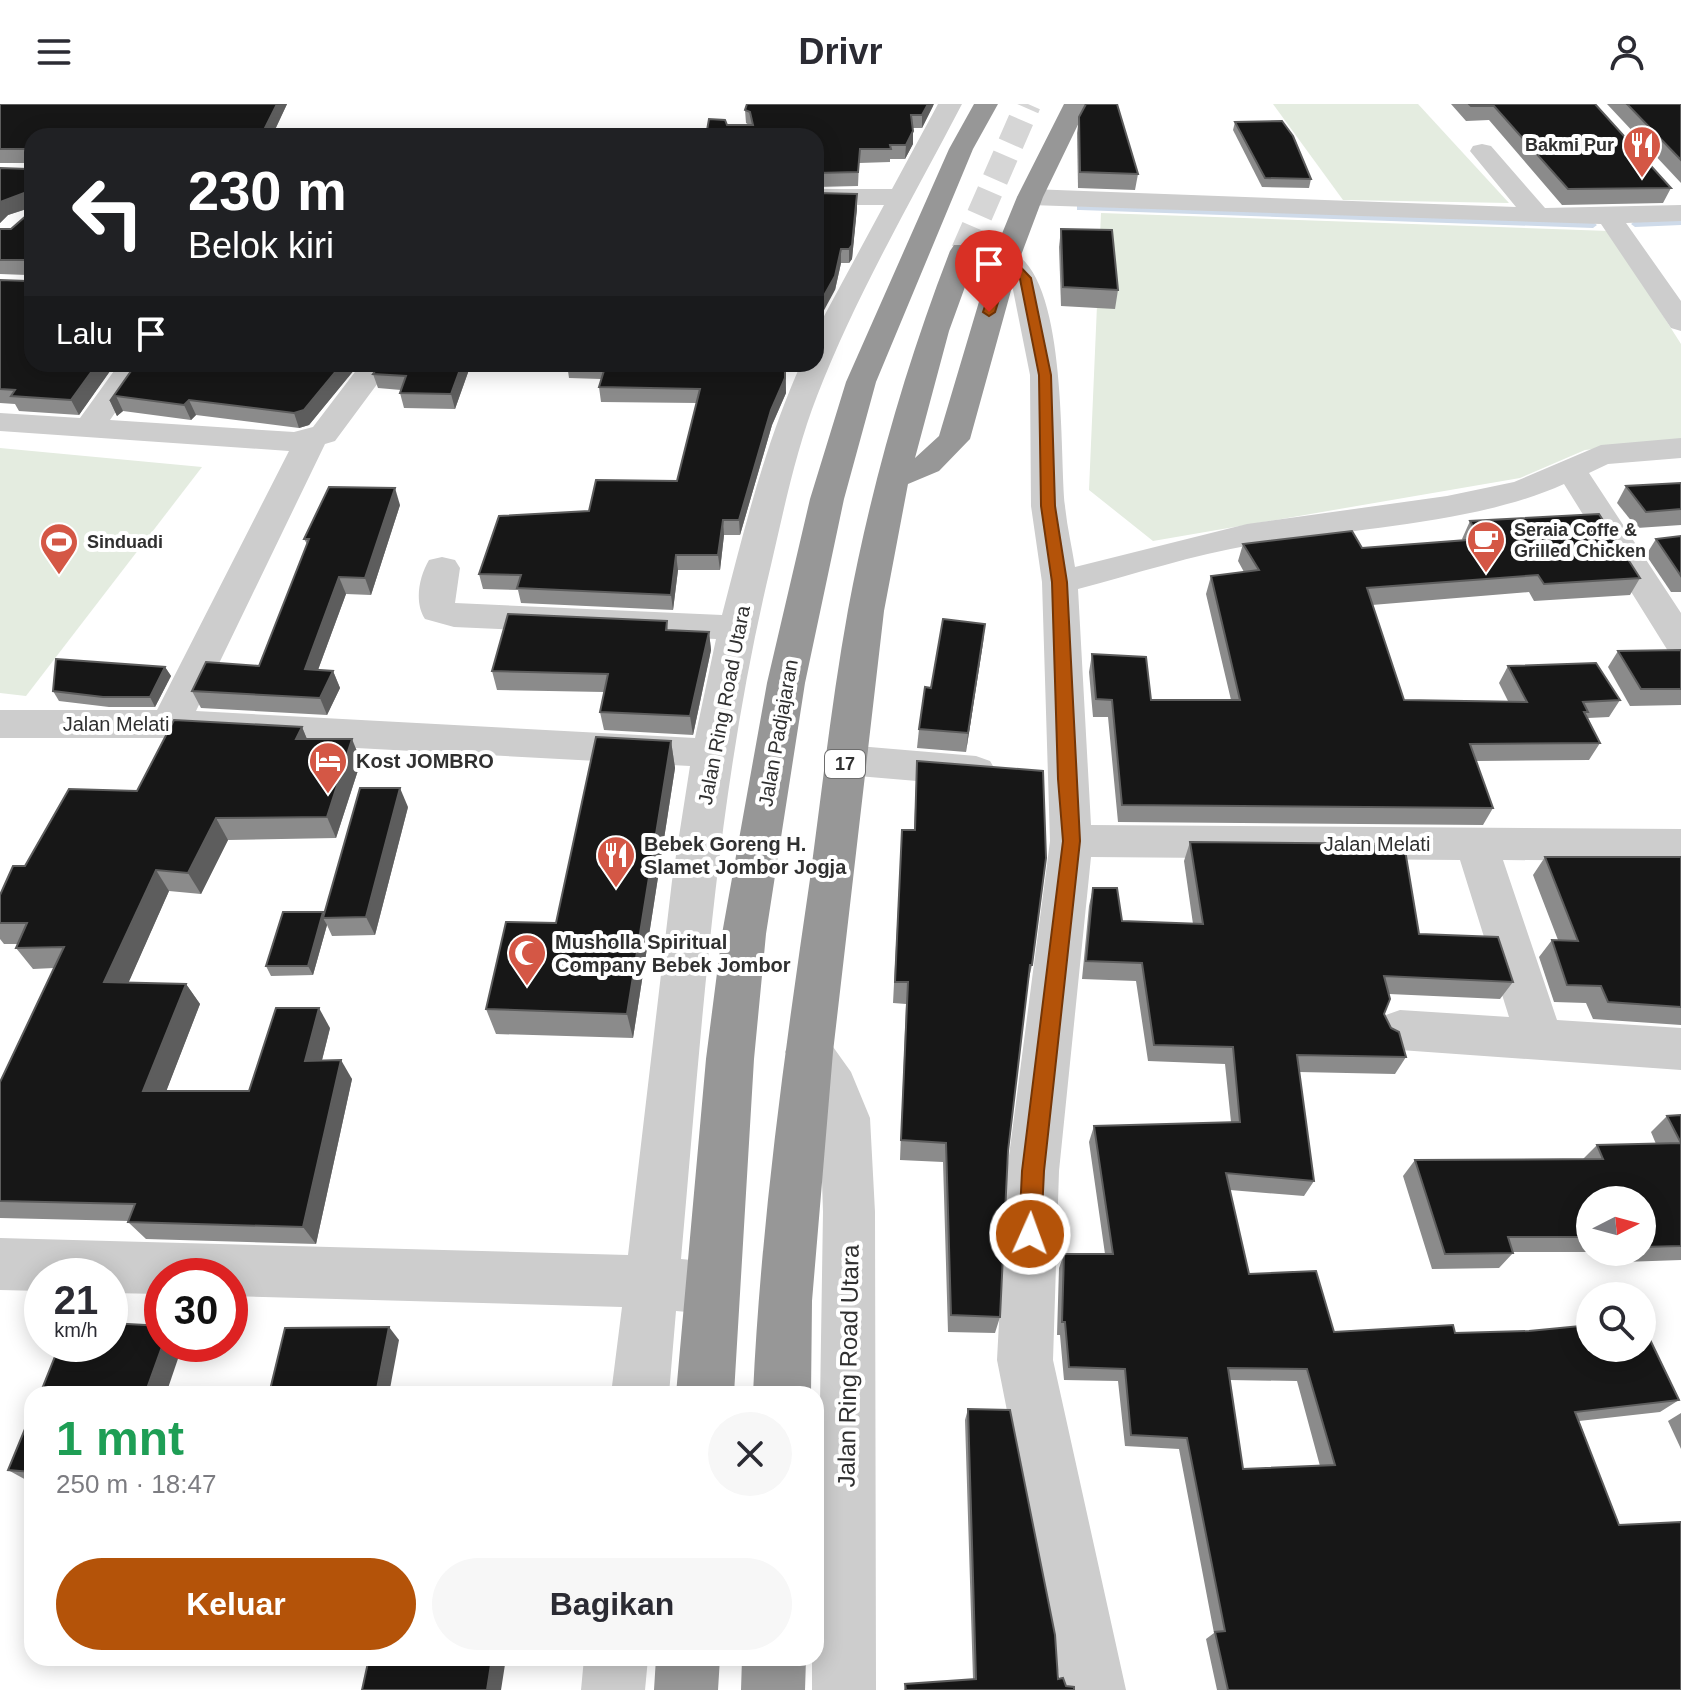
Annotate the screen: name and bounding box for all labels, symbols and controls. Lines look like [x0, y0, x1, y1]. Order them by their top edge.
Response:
icon: menu [32, 30, 76, 74]
icon: person [1605, 30, 1649, 74]
text: Drivr [798, 31, 883, 72]
restaurant icon: Bakmi Pur [1621, 124, 1663, 179]
place label: Bakmi Pur [1525, 135, 1614, 155]
text: 230 m [188, 159, 347, 222]
icon: left [56, 160, 160, 264]
text: Belok kiri [188, 225, 334, 266]
pin [955, 230, 1023, 312]
icon: arrive [967, 242, 1011, 286]
icon: arrive [129, 312, 173, 356]
text: Lalu [56, 317, 113, 350]
cafe icon: Seraia Coffe & Grilled Chicken [1465, 519, 1507, 574]
place label: Seraia Coffe & Grilled Chicken [1514, 520, 1646, 561]
sports icon: Sinduadi [38, 521, 80, 576]
place label: Sinduadi [87, 532, 163, 552]
street label: Jalan Ring Road Utara [694, 603, 754, 806]
street label: Jalan Padjajaran [754, 658, 802, 808]
street label: Jalan Melati [63, 713, 169, 735]
hotel icon: Kost JOMBRO [307, 740, 349, 795]
place label: Kost JOMBRO [356, 750, 494, 772]
road number: 17 [825, 750, 865, 778]
place label: Bebek Goreng H. Slamet Jombor Jogja [644, 833, 847, 878]
street label: Jalan Melati [1324, 833, 1430, 855]
restaurant icon: Bebek Goreng H. Slamet Jombor Jogja [595, 834, 637, 889]
place label: Musholla Spiritual Company Bebek Jombor [555, 931, 791, 976]
mosque icon: Musholla Spiritual Company Bebek Jombor [506, 932, 548, 987]
north arrow [1576, 1186, 1656, 1266]
map controls [1576, 1186, 1656, 1362]
position arrow [988, 1192, 1072, 1276]
street label: Jalan Ring Road Utara [832, 1244, 864, 1488]
speed limit sign: 30 [144, 1258, 248, 1362]
text: 21 [54, 1278, 98, 1322]
button: search [1576, 1282, 1656, 1362]
text: km/h [54, 1319, 98, 1341]
text: 1 mnt [56, 1412, 184, 1465]
button: close [708, 1412, 792, 1496]
text: 250 m · 18:47 [56, 1469, 216, 1499]
button: Keluar [56, 1558, 416, 1650]
button: Bagikan [432, 1558, 792, 1650]

